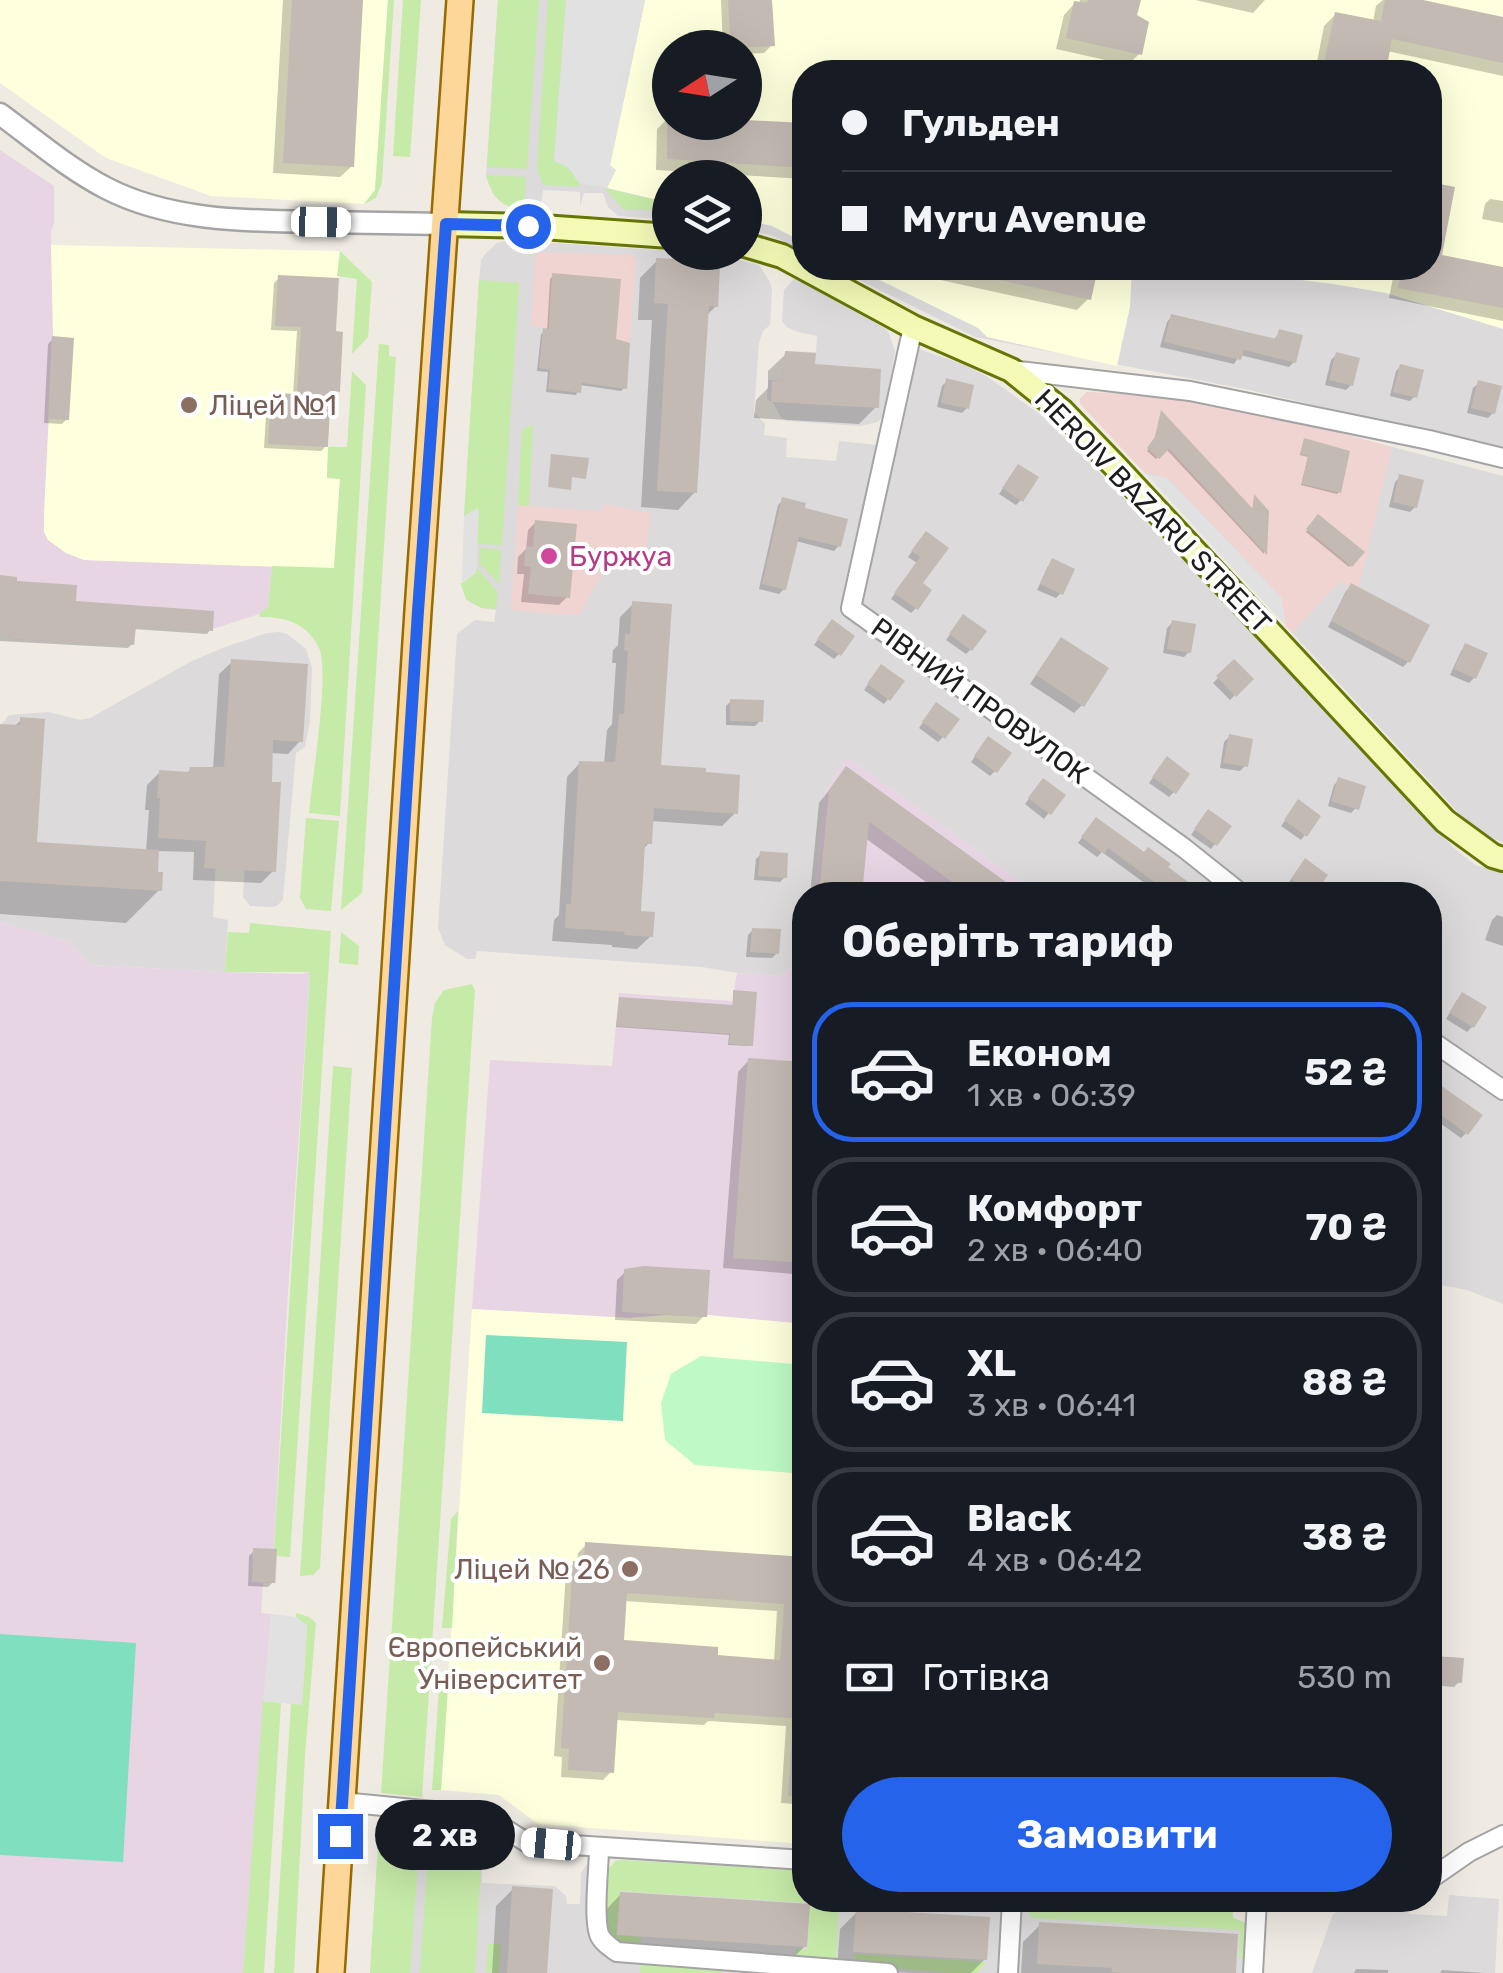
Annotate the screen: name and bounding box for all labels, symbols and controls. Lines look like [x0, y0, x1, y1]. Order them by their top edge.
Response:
north arrow [652, 30, 762, 140]
map controls [652, 30, 762, 270]
text: Гульден [902, 100, 1060, 146]
button: layers [652, 160, 762, 270]
text: Myru Avenue [902, 196, 1146, 242]
route start [506, 204, 551, 249]
car [291, 206, 351, 238]
street label: HEROIV BAZARU STREET [1028, 382, 1278, 640]
place label: Ліцей №1 [209, 389, 337, 422]
marker: Ліцей №1 [178, 394, 200, 416]
place label: Буржуа [569, 540, 672, 573]
marker: Буржуа [538, 545, 560, 567]
street label: РІВНИЙ ПРОВУЛОК [865, 611, 1095, 791]
text: Оберіть тариф [842, 915, 1174, 968]
icon: car [847, 1027, 937, 1117]
text: Економ [967, 1030, 1112, 1076]
text: 52 ₴ [1304, 1049, 1387, 1095]
text: 1 хв · 06:39 [967, 1076, 1136, 1114]
icon: car [847, 1182, 937, 1272]
text: Комфорт [967, 1185, 1142, 1231]
text: 70 ₴ [1306, 1204, 1387, 1250]
text: 2 хв · 06:40 [967, 1231, 1143, 1269]
icon: car [847, 1337, 937, 1427]
text: XL [967, 1340, 1016, 1386]
text: 88 ₴ [1302, 1359, 1387, 1405]
text: 3 хв · 06:41 [967, 1386, 1136, 1424]
icon: car [847, 1492, 937, 1582]
text: Black [967, 1495, 1072, 1541]
text: 38 ₴ [1302, 1514, 1387, 1560]
text: 4 хв · 06:42 [967, 1541, 1143, 1579]
place label: Ліцей № 26 [454, 1553, 610, 1586]
marker: Ліцей № 26 [619, 1558, 641, 1580]
place label: Європейський Університет [388, 1631, 582, 1696]
icon: cash [842, 1650, 897, 1705]
marker: Європейський Університет [591, 1652, 613, 1674]
text: Готівка [922, 1654, 1050, 1700]
text: 530 m [1297, 1658, 1392, 1696]
button: Замовити [842, 1777, 1392, 1892]
callout: 2 хв [375, 1801, 515, 1871]
route end [318, 1814, 363, 1859]
text: 2 хв [412, 1816, 478, 1854]
car [520, 1826, 582, 1862]

